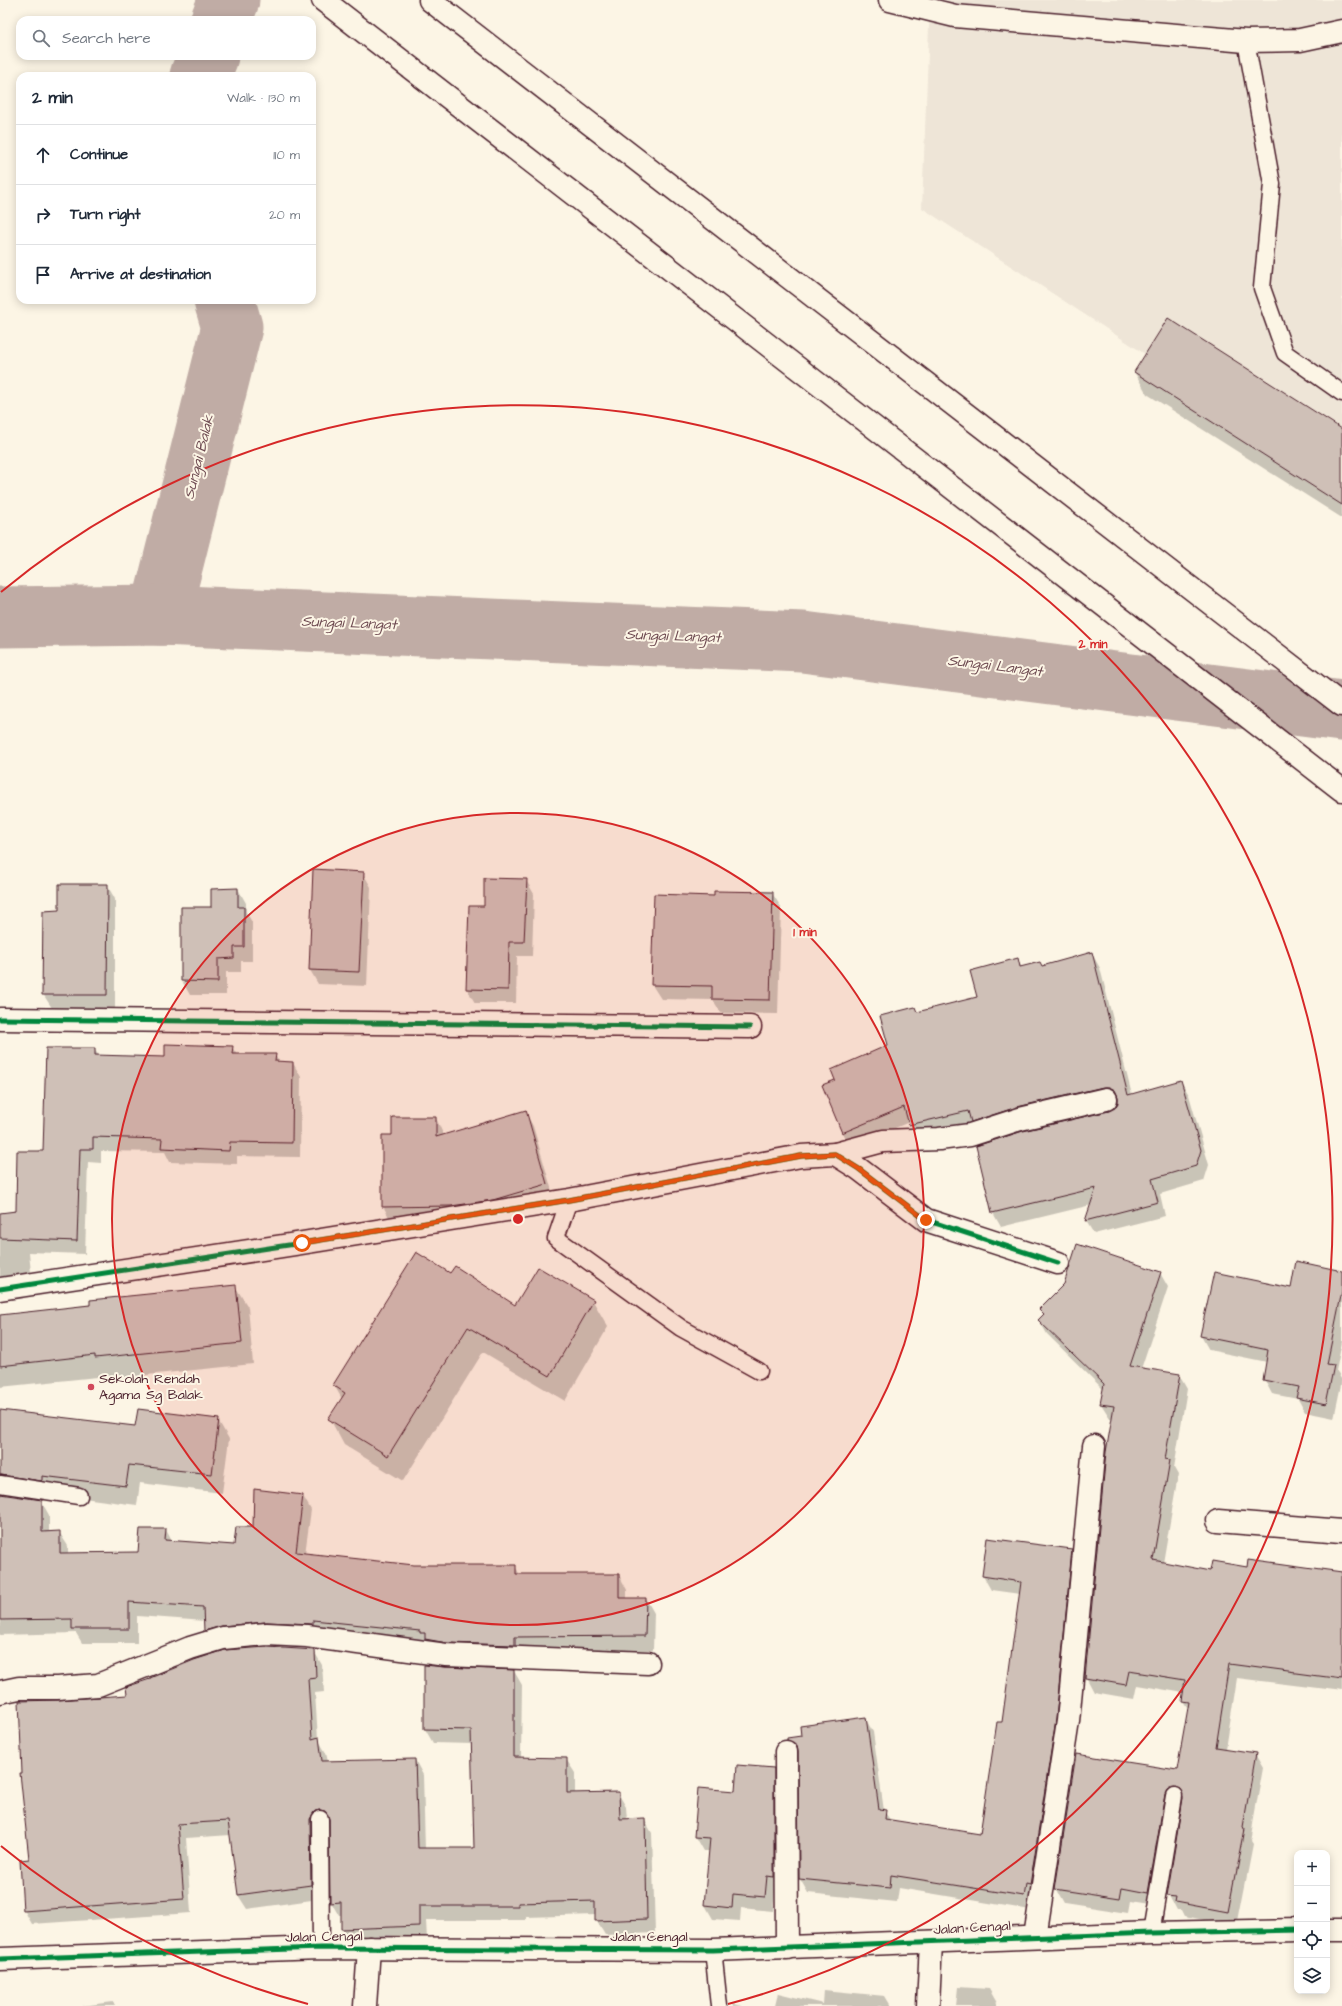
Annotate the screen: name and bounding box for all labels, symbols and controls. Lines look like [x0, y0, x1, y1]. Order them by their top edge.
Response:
search box [16, 16, 316, 60]
icon: search [30, 27, 52, 49]
text: Search here [62, 28, 151, 49]
text: 2 min [32, 86, 73, 110]
text: Walk · 130 m [227, 89, 300, 107]
icon: ahead [32, 144, 54, 166]
text: Continue [70, 144, 128, 165]
text: 110 m [273, 146, 300, 164]
icon: right [32, 204, 54, 226]
text: Turn right [70, 204, 141, 225]
text: 20 m [269, 206, 300, 224]
icon: arrive [32, 264, 54, 286]
text: Arrive at destination [70, 264, 211, 285]
water label: Sungai Balak [178, 412, 221, 501]
water label: Sungai Langat [301, 611, 399, 636]
water label: Sungai Langat [625, 624, 723, 649]
text: 2 min [1078, 636, 1107, 653]
water label: Sungai Langat [946, 650, 1046, 683]
text: 1 min [793, 924, 817, 941]
route end [917, 1211, 935, 1229]
centre of rings [511, 1212, 525, 1226]
route start [293, 1234, 311, 1252]
place label: Sekolah Rendah Agama Sg Balak [99, 1369, 203, 1405]
marker: Sekolah Rendah Agama Sg Balak [86, 1382, 96, 1392]
map controls [1294, 1850, 1330, 1994]
button: + [1294, 1850, 1330, 1886]
button: − [1294, 1886, 1330, 1922]
street label: Jalan Cengal [933, 1916, 1011, 1940]
button: locate [1294, 1922, 1330, 1958]
street label: Jalan Cengal [285, 1926, 363, 1948]
street label: Jalan Cengal [610, 1927, 688, 1947]
button: layers [1294, 1958, 1330, 1994]

